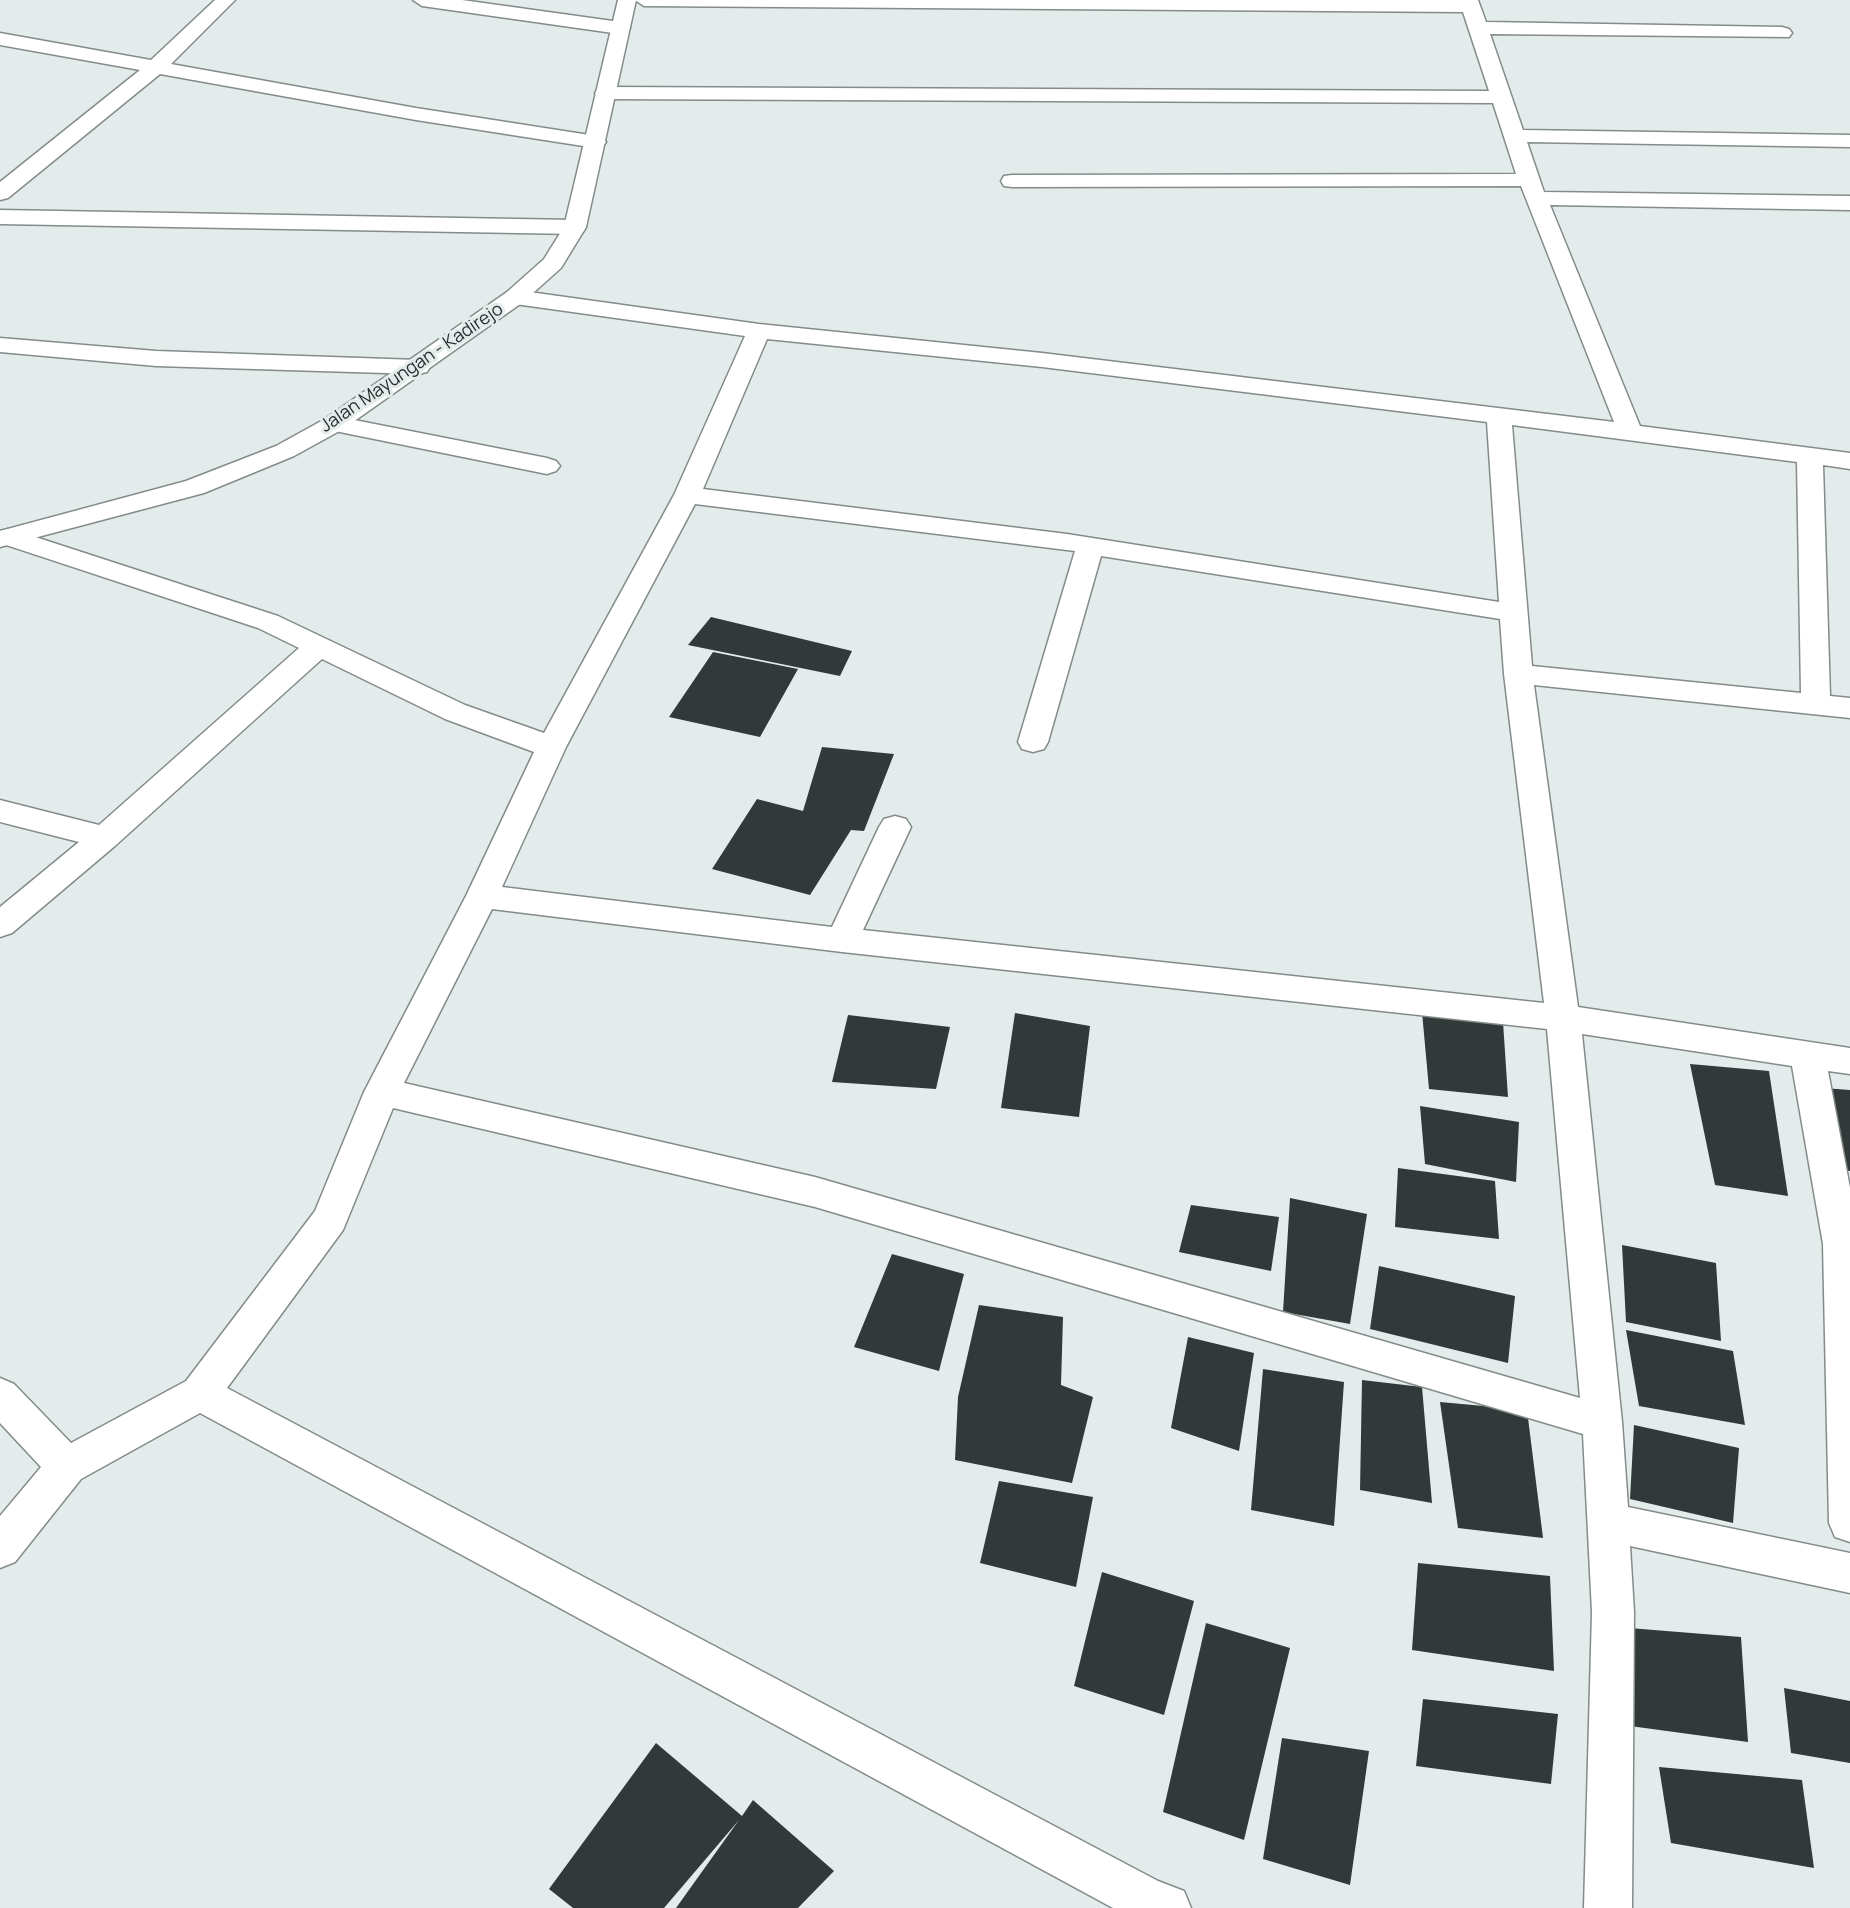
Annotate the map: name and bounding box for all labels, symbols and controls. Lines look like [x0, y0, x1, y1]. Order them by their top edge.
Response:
street label: Jalan Mayungan - Kadirejo [316, 299, 508, 437]

